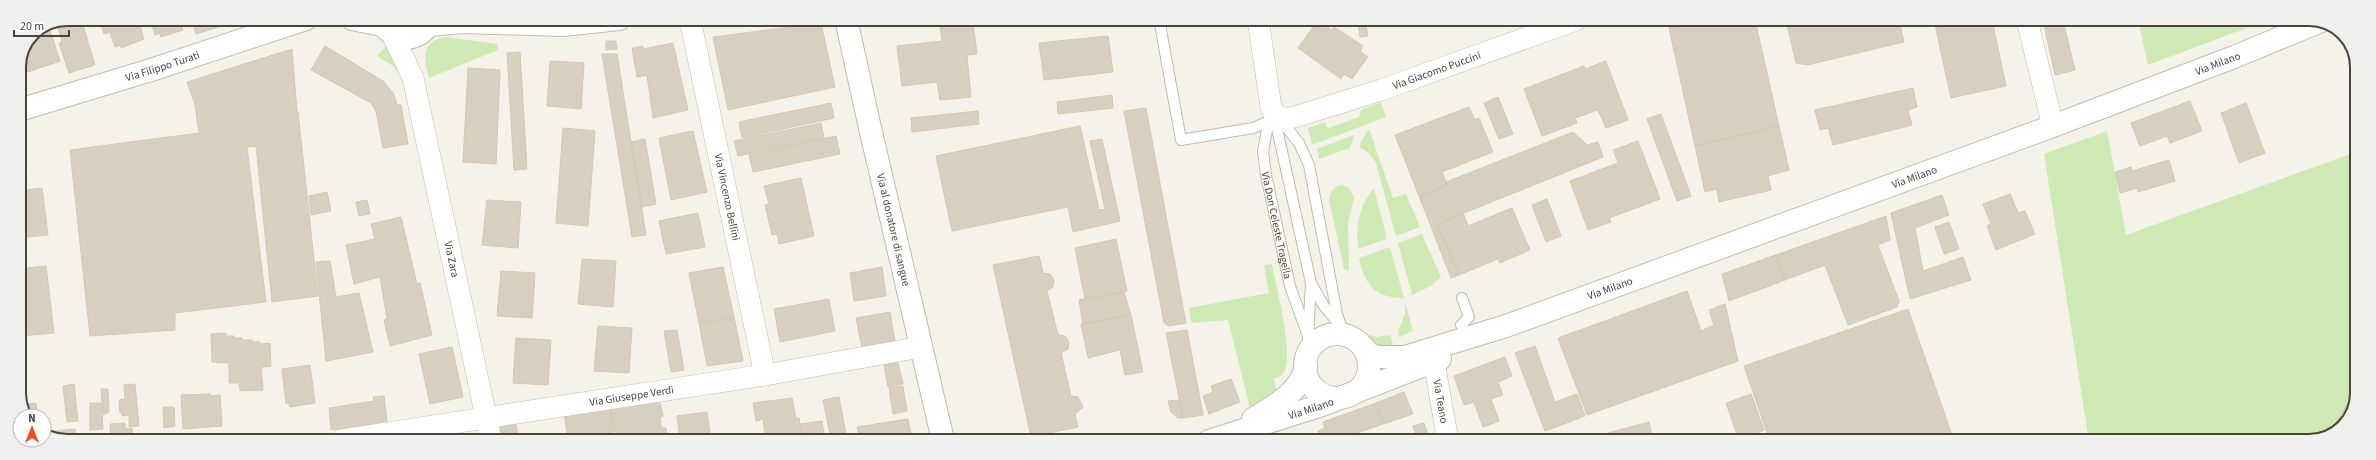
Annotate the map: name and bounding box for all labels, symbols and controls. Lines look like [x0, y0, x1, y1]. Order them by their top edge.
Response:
scale bar [14, 12, 69, 38]
text: 20 m [20, 18, 44, 35]
street label: Via Filippo Turati [124, 47, 201, 85]
street label: Via Giacomo Puccini [1390, 47, 1483, 93]
street label: Via Milano [2193, 48, 2243, 79]
street label: Via Vincenzo Bellini [711, 152, 744, 242]
street label: Via Milano [1889, 162, 1939, 192]
street label: Via Don Celeste Tragella [1258, 171, 1296, 280]
street label: Via al donatore di sangue [873, 172, 914, 288]
street label: Via Zara [441, 240, 463, 279]
street label: Via Milano [1585, 273, 1635, 303]
street label: Via Teano [1430, 378, 1452, 424]
street label: Via Giuseppe Verdi [588, 382, 675, 409]
street label: Via Milano [1286, 394, 1336, 423]
north arrow [12, 408, 52, 448]
text: N [28, 411, 36, 426]

